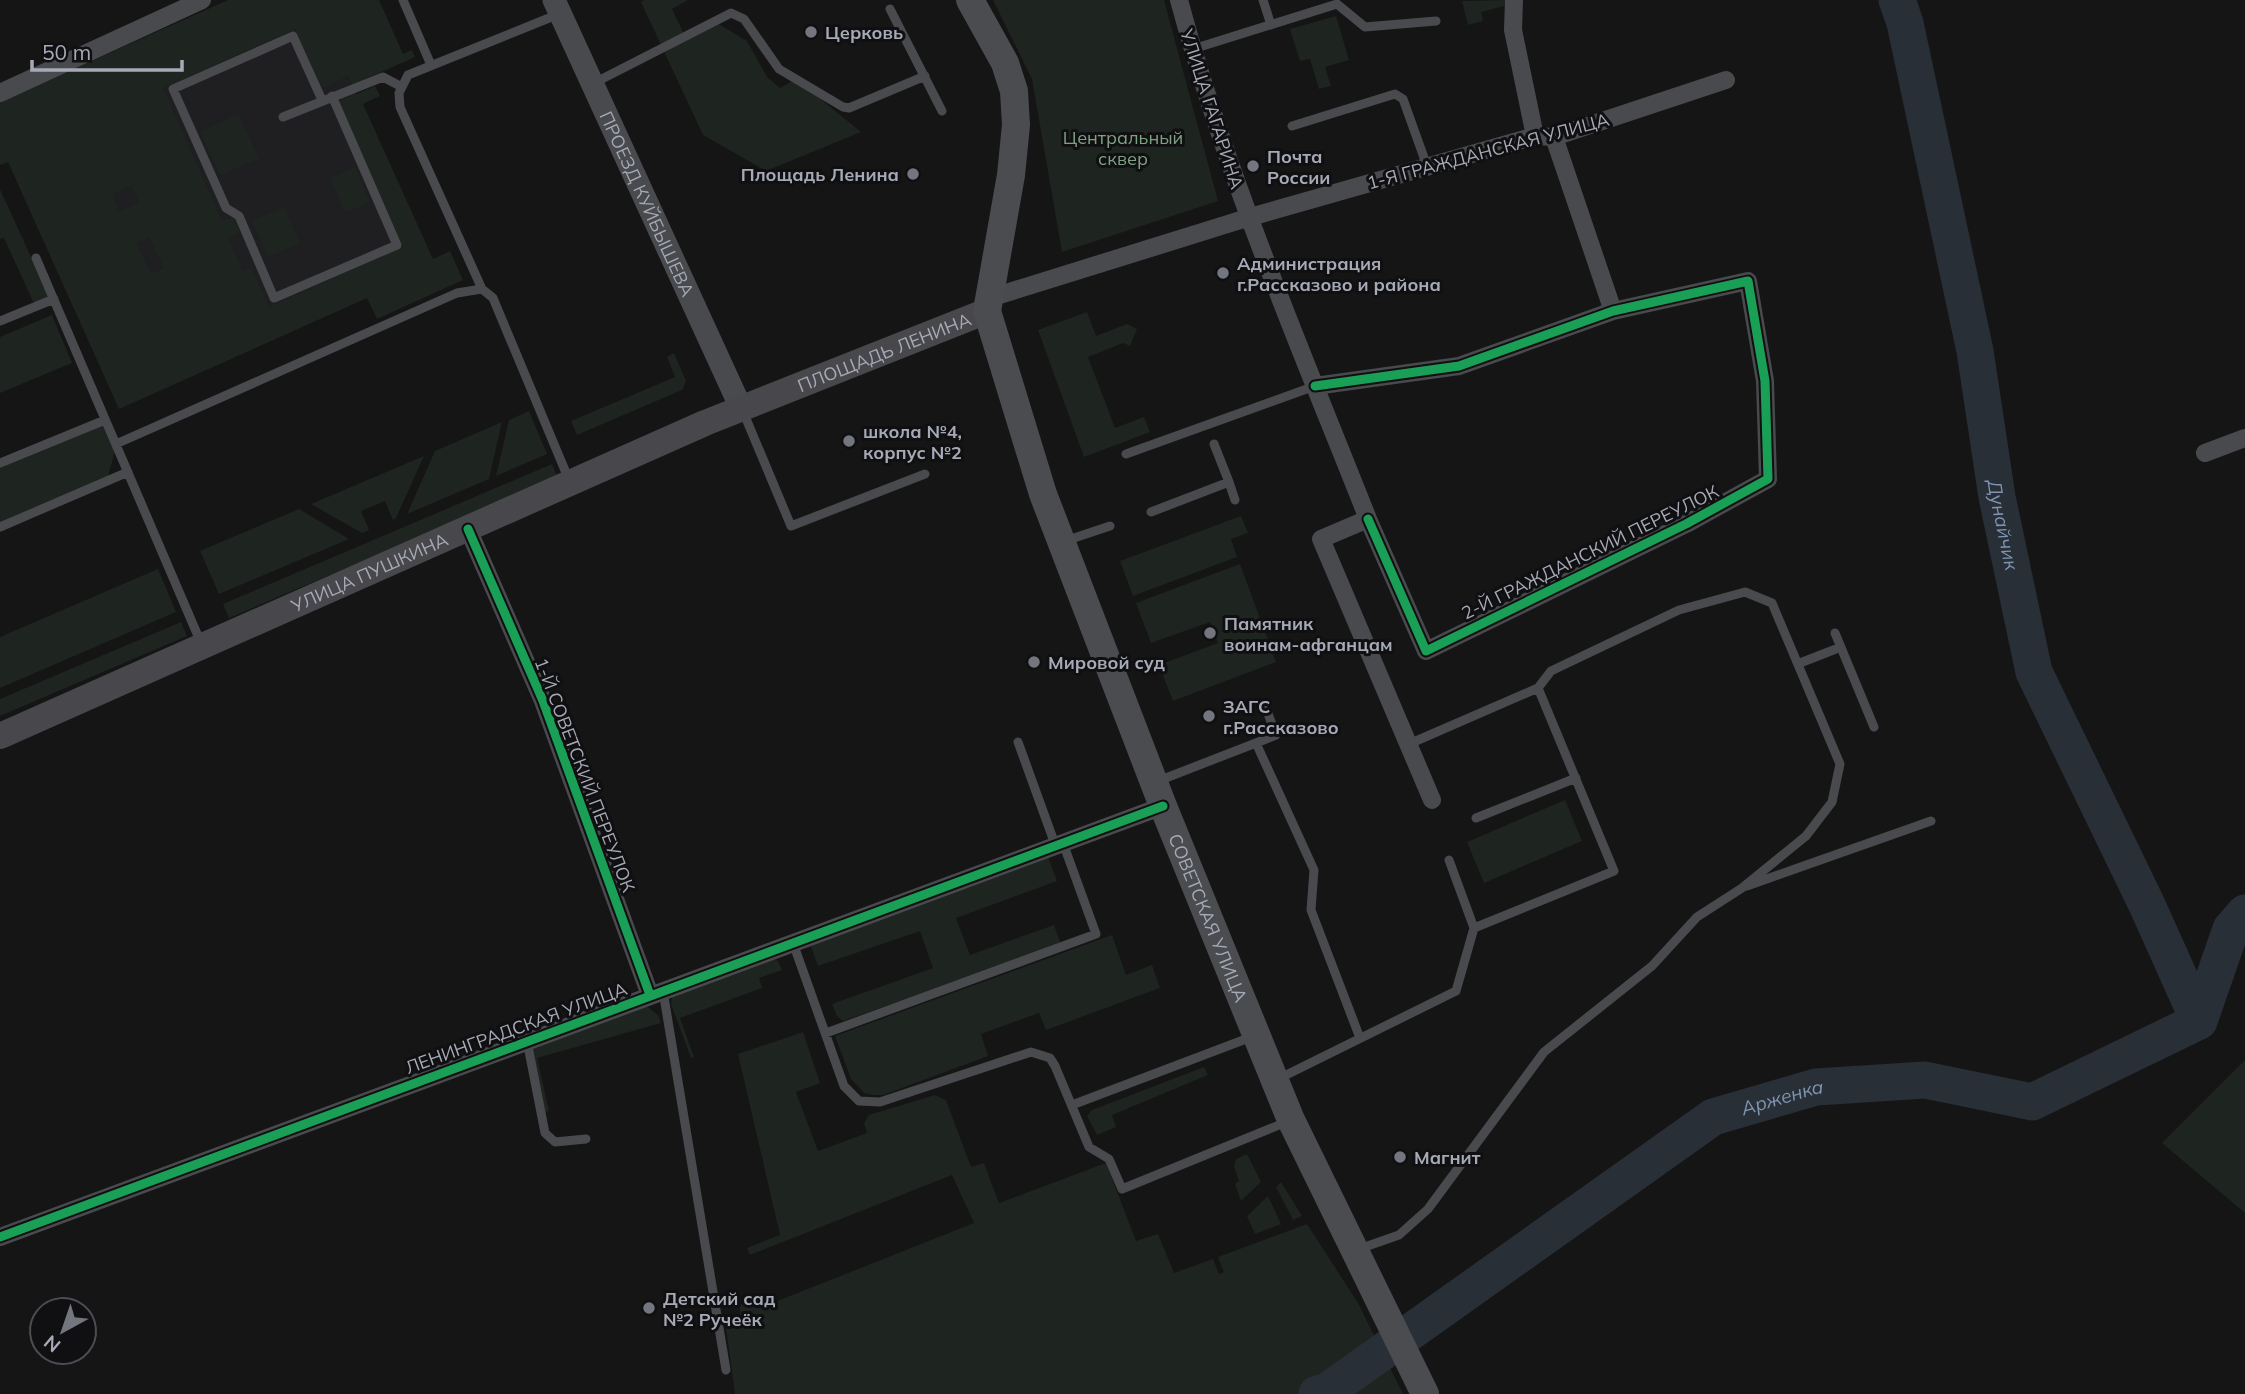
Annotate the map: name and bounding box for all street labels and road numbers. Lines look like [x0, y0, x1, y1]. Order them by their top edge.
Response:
street label: УЛИЦА ГАГАРИНА [1175, 25, 1249, 192]
street label: ПРОЕЗД КУЙБЫШЕВА [595, 107, 700, 300]
street label: 1-Я ГРАЖДАНСКАЯ УЛИЦА [1365, 108, 1611, 194]
street label: ПЛОЩАДЬ ЛЕНИНА [794, 307, 974, 397]
street label: 2-Й ГРАЖДАНСКИЙ ПЕРЕУЛОК [1458, 479, 1723, 624]
street label: УЛИЦА ПУШКИНА [286, 527, 451, 617]
street label: 1-Й СОВЕТСКИЙ ПЕРЕУЛОК [530, 655, 640, 896]
street label: СОВЕТСКАЯ УЛИЦА [1164, 830, 1253, 1005]
street label: ЛЕНИНГРАДСКАЯ УЛИЦА [402, 977, 630, 1079]

